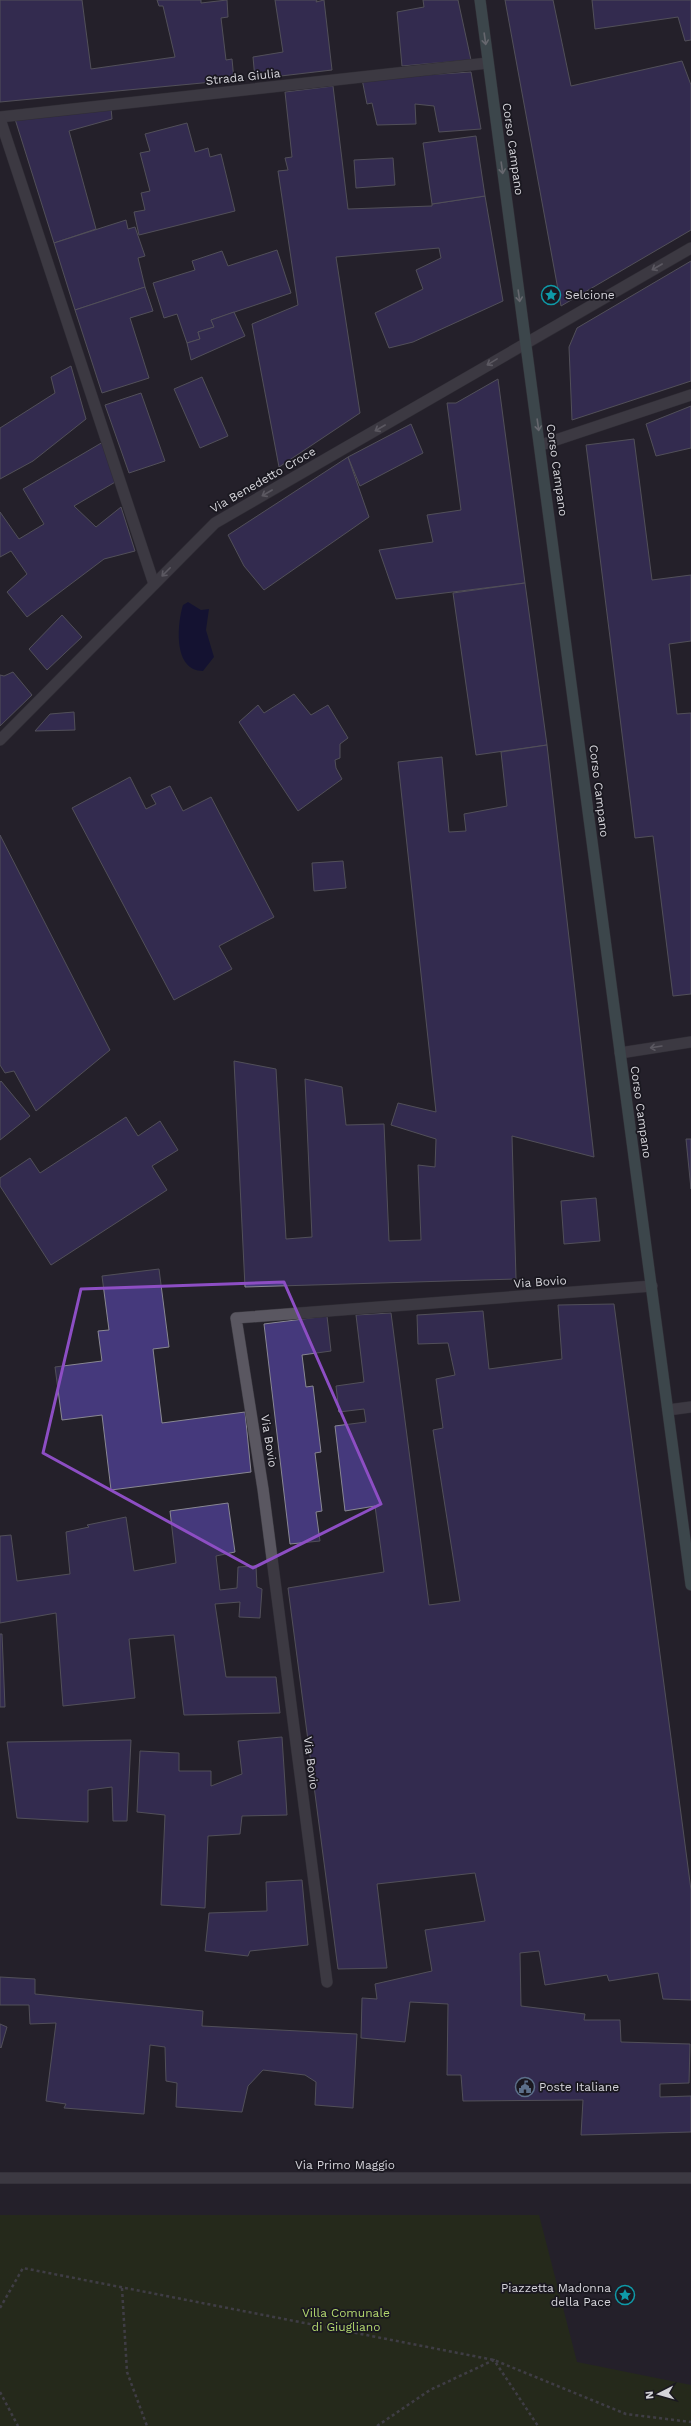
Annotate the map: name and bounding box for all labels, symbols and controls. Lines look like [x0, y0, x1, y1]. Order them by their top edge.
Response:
one-way arrow [481, 32, 489, 45]
street label: Strada Giulia [205, 66, 281, 88]
street label: Corso Campano [500, 102, 526, 196]
one-way arrow [498, 161, 506, 174]
one-way arrow [651, 263, 663, 271]
place icon: Selcione [540, 284, 562, 306]
place label: Selcione [565, 288, 615, 302]
one-way arrow [516, 289, 523, 302]
one-way arrow [486, 358, 498, 366]
one-way arrow [534, 418, 542, 431]
street label: Corso Campano [544, 423, 570, 517]
one-way arrow [374, 424, 386, 432]
street label: Via Benedetto Croce [208, 444, 318, 516]
one-way arrow [261, 489, 273, 497]
one-way arrow [161, 567, 171, 577]
street label: Corso Campano [586, 744, 612, 838]
one-way arrow [649, 1043, 662, 1051]
street label: Corso Campano [628, 1065, 654, 1159]
street label: Via Bovio [513, 1273, 567, 1291]
street label: Via Bovio [258, 1414, 280, 1468]
street label: Via Bovio [301, 1736, 321, 1790]
public building icon: Poste Italiane [514, 2076, 536, 2098]
place label: Poste Italiane [539, 2080, 619, 2094]
street label: Via Primo Maggio [295, 2158, 395, 2172]
place label: Piazzetta Madonna della Pace [501, 2281, 611, 2309]
place icon: Piazzetta Madonna della Pace [614, 2284, 636, 2306]
park label: Villa Comunale di Giugliano [302, 2306, 390, 2334]
north arrow [639, 2374, 679, 2414]
text: N [643, 2390, 656, 2400]

